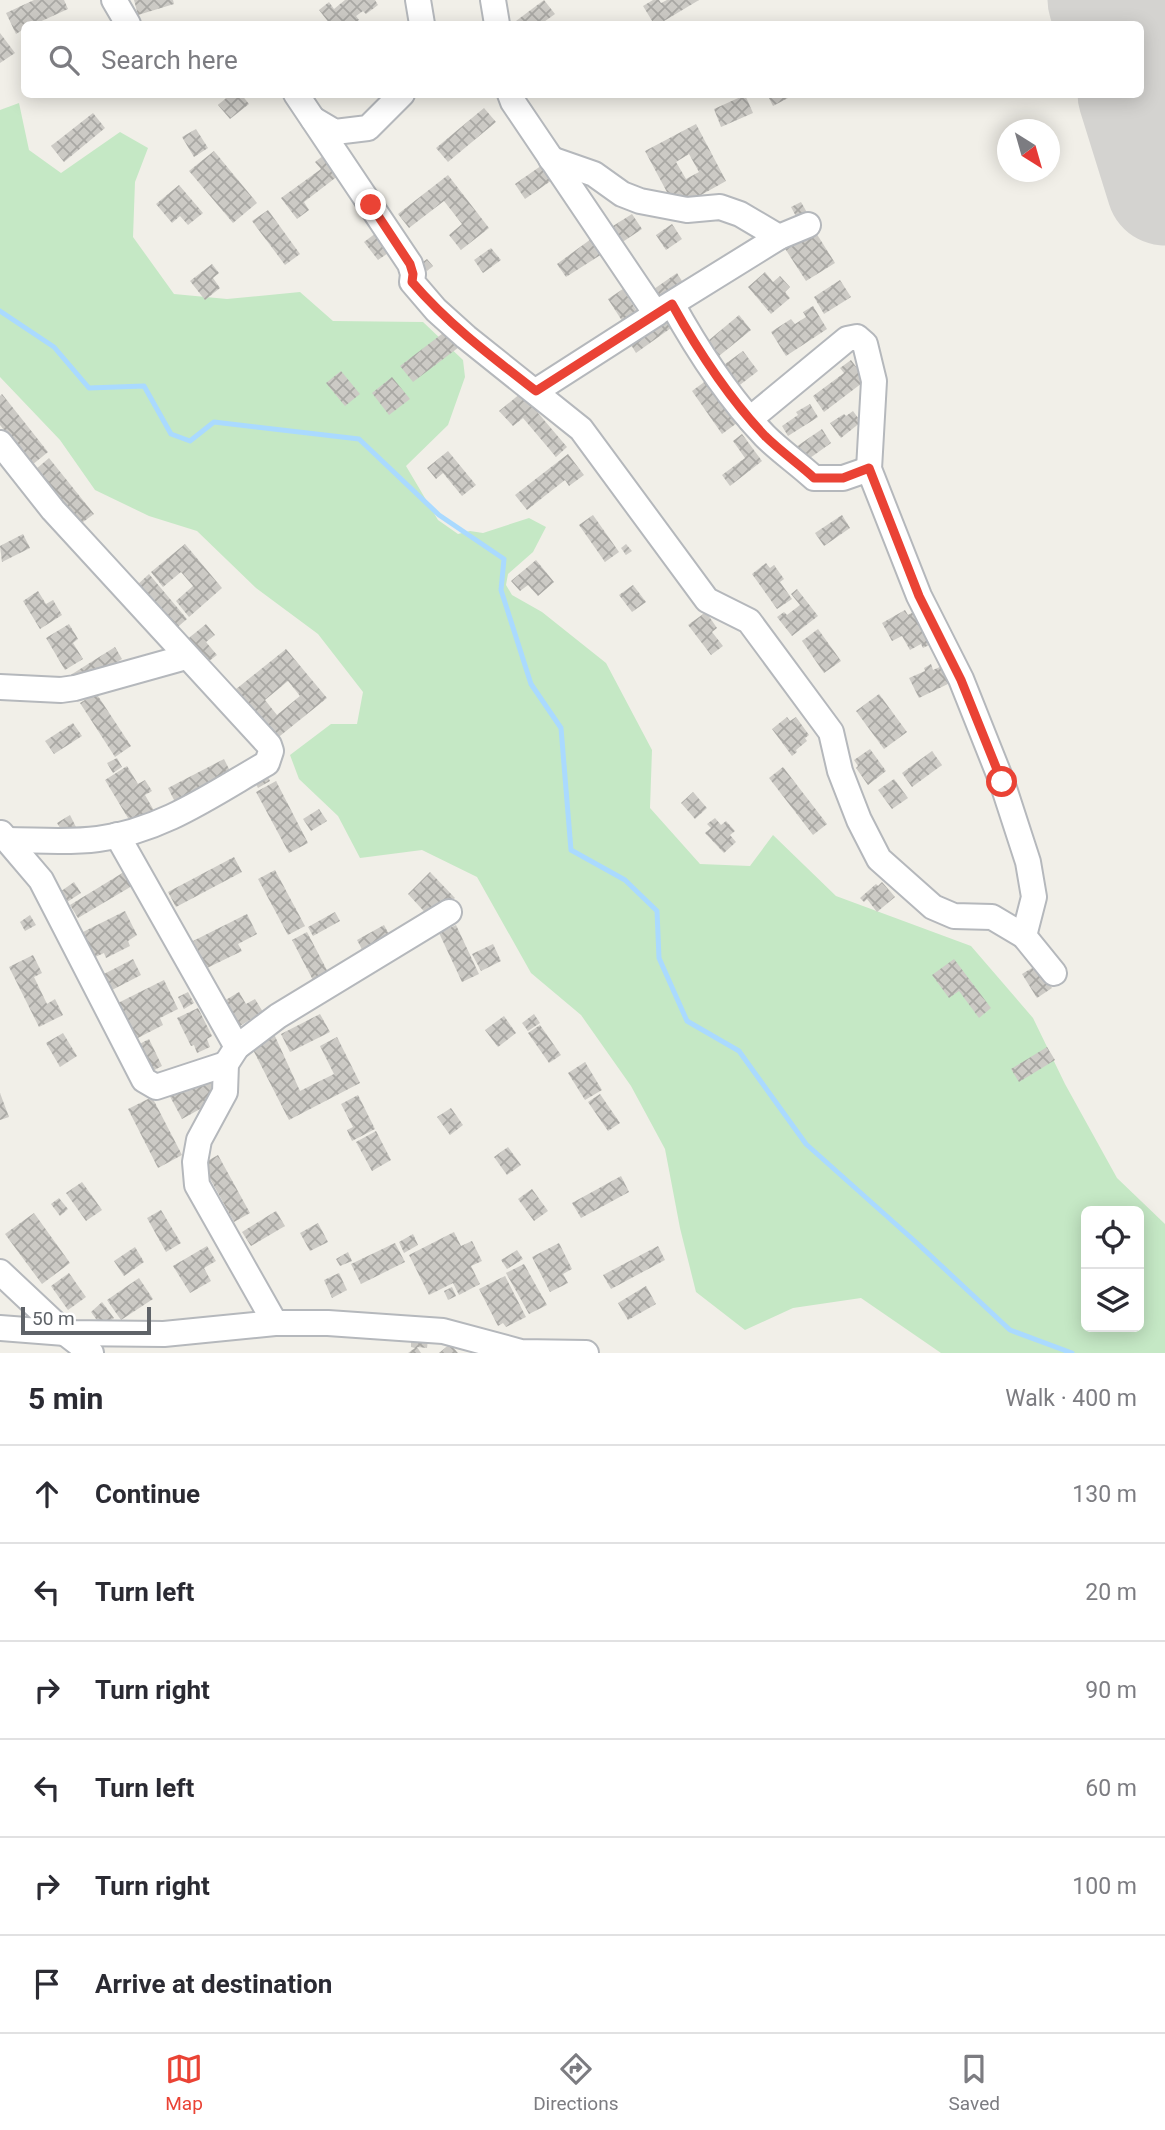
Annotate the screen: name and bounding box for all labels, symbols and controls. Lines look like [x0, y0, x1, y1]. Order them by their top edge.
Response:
search box [21, 21, 1144, 98]
icon: search [45, 41, 83, 79]
text: Search here [101, 45, 238, 75]
north arrow [997, 119, 1060, 182]
route end [355, 189, 386, 220]
route start [986, 766, 1017, 797]
map controls [1081, 1206, 1144, 1332]
button: locate [1081, 1206, 1144, 1269]
button: layers [1081, 1269, 1144, 1332]
scale bar [21, 1304, 150, 1336]
text: 50 m [32, 1307, 75, 1330]
text: 5 min [28, 1381, 103, 1416]
text: Walk · 400 m [1005, 1385, 1137, 1412]
icon: ahead [28, 1475, 66, 1513]
text: Continue [95, 1479, 200, 1509]
text: 130 m [1072, 1481, 1137, 1508]
icon: left [28, 1573, 66, 1611]
text: Turn left [95, 1577, 194, 1607]
text: 20 m [1085, 1579, 1137, 1606]
icon: right [28, 1671, 66, 1709]
text: Turn right [95, 1675, 210, 1705]
text: 90 m [1085, 1677, 1137, 1704]
icon: left [28, 1769, 66, 1807]
text: Turn left [95, 1773, 194, 1803]
text: 60 m [1085, 1775, 1137, 1802]
icon: right [28, 1867, 66, 1905]
text: Turn right [95, 1871, 210, 1901]
text: 100 m [1072, 1873, 1137, 1900]
icon: arrive [28, 1965, 66, 2003]
text: Arrive at destination [95, 1969, 332, 1999]
tab: Map [165, 2050, 203, 2115]
tab: Directions [533, 2050, 618, 2115]
tab: Saved [949, 2050, 1000, 2115]

